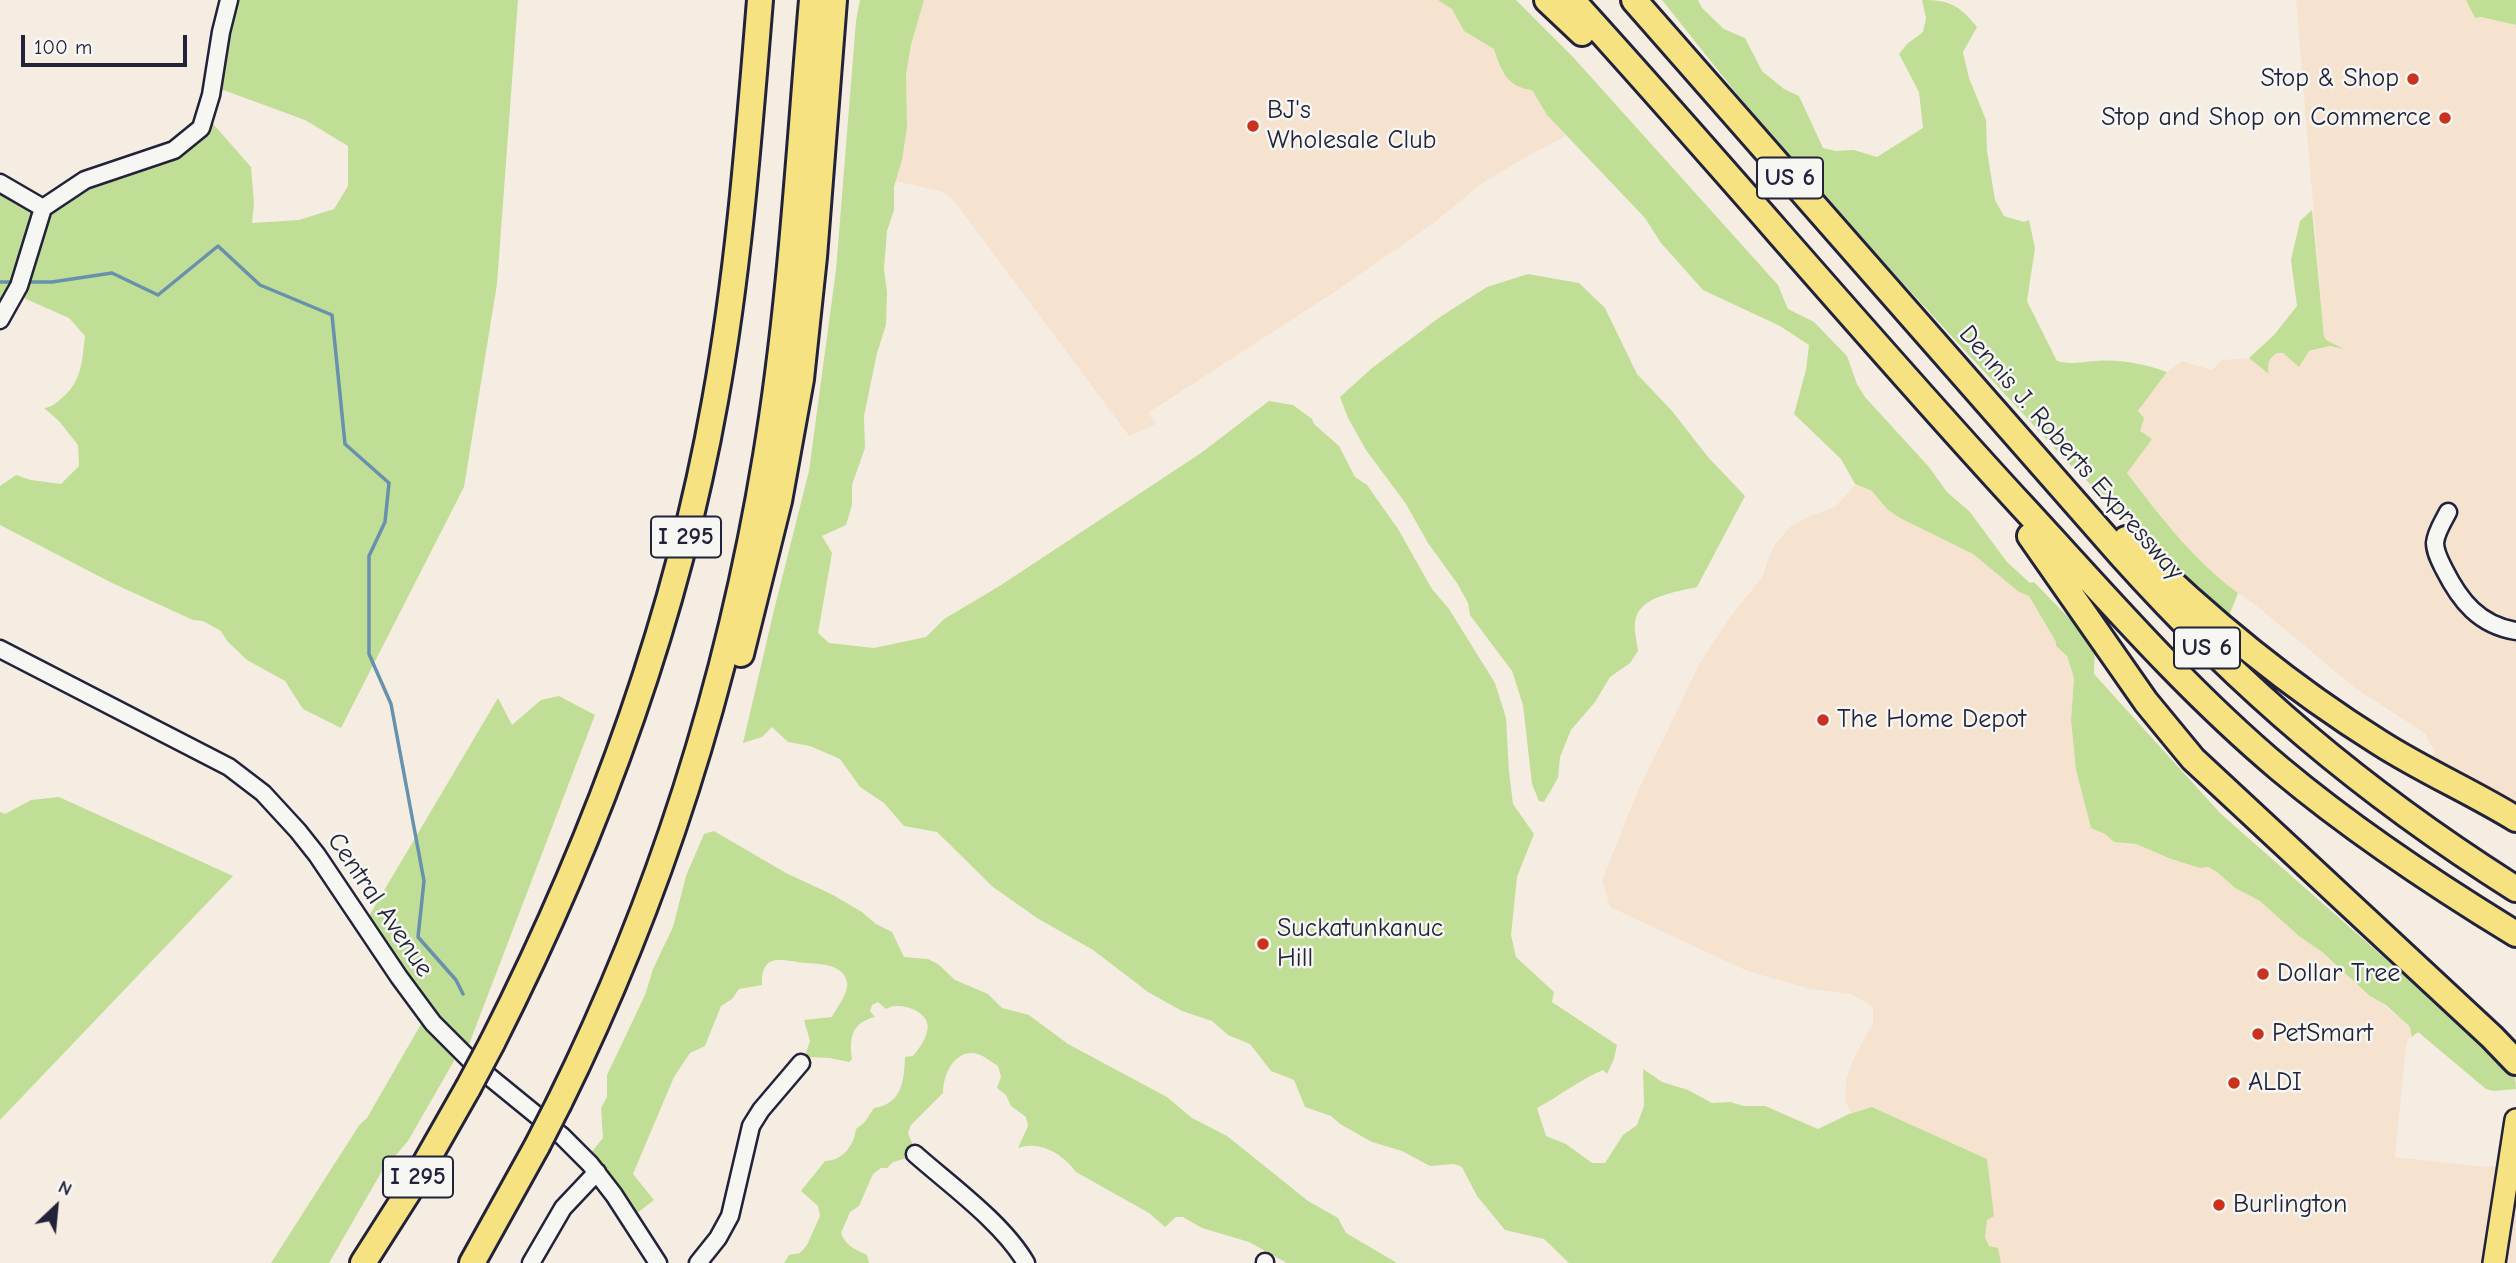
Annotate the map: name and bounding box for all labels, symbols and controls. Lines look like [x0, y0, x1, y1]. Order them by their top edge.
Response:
scale bar [24, 21, 191, 65]
text: 100 m [34, 35, 92, 59]
place label: Stop & Shop [2260, 63, 2399, 95]
marker: Stop & Shop [2405, 71, 2421, 87]
place label: BJ's Wholesale Club [1267, 95, 1436, 156]
place label: Stop and Shop on Commerce [2101, 102, 2431, 134]
marker: Stop and Shop on Commerce [2437, 110, 2453, 126]
marker: BJ's Wholesale Club [1245, 118, 1261, 134]
road number: US 6 [1757, 158, 1823, 198]
street label: Dennis J. Roberts Expressway [1952, 319, 2190, 587]
road number: I 295 [651, 516, 721, 558]
road number: US 6 [2174, 628, 2240, 668]
place label: The Home Depot [1837, 704, 2026, 736]
marker: The Home Depot [1815, 712, 1831, 728]
street label: Central Avenue [320, 827, 440, 983]
place label: Suckatunkanuc Hill [1277, 913, 1443, 974]
marker: Suckatunkanuc Hill [1255, 936, 1271, 952]
place label: Dollar Tree [2277, 958, 2400, 990]
marker: Dollar Tree [2255, 966, 2271, 982]
place label: PetSmart [2272, 1018, 2373, 1050]
marker: PetSmart [2250, 1026, 2266, 1042]
place label: ALDI [2248, 1067, 2302, 1099]
marker: ALDI [2226, 1075, 2242, 1091]
road number: I 295 [383, 1156, 453, 1198]
north arrow [21, 1172, 91, 1242]
text: N [55, 1176, 76, 1201]
place label: Burlington [2233, 1189, 2347, 1221]
marker: Burlington [2211, 1197, 2227, 1213]

